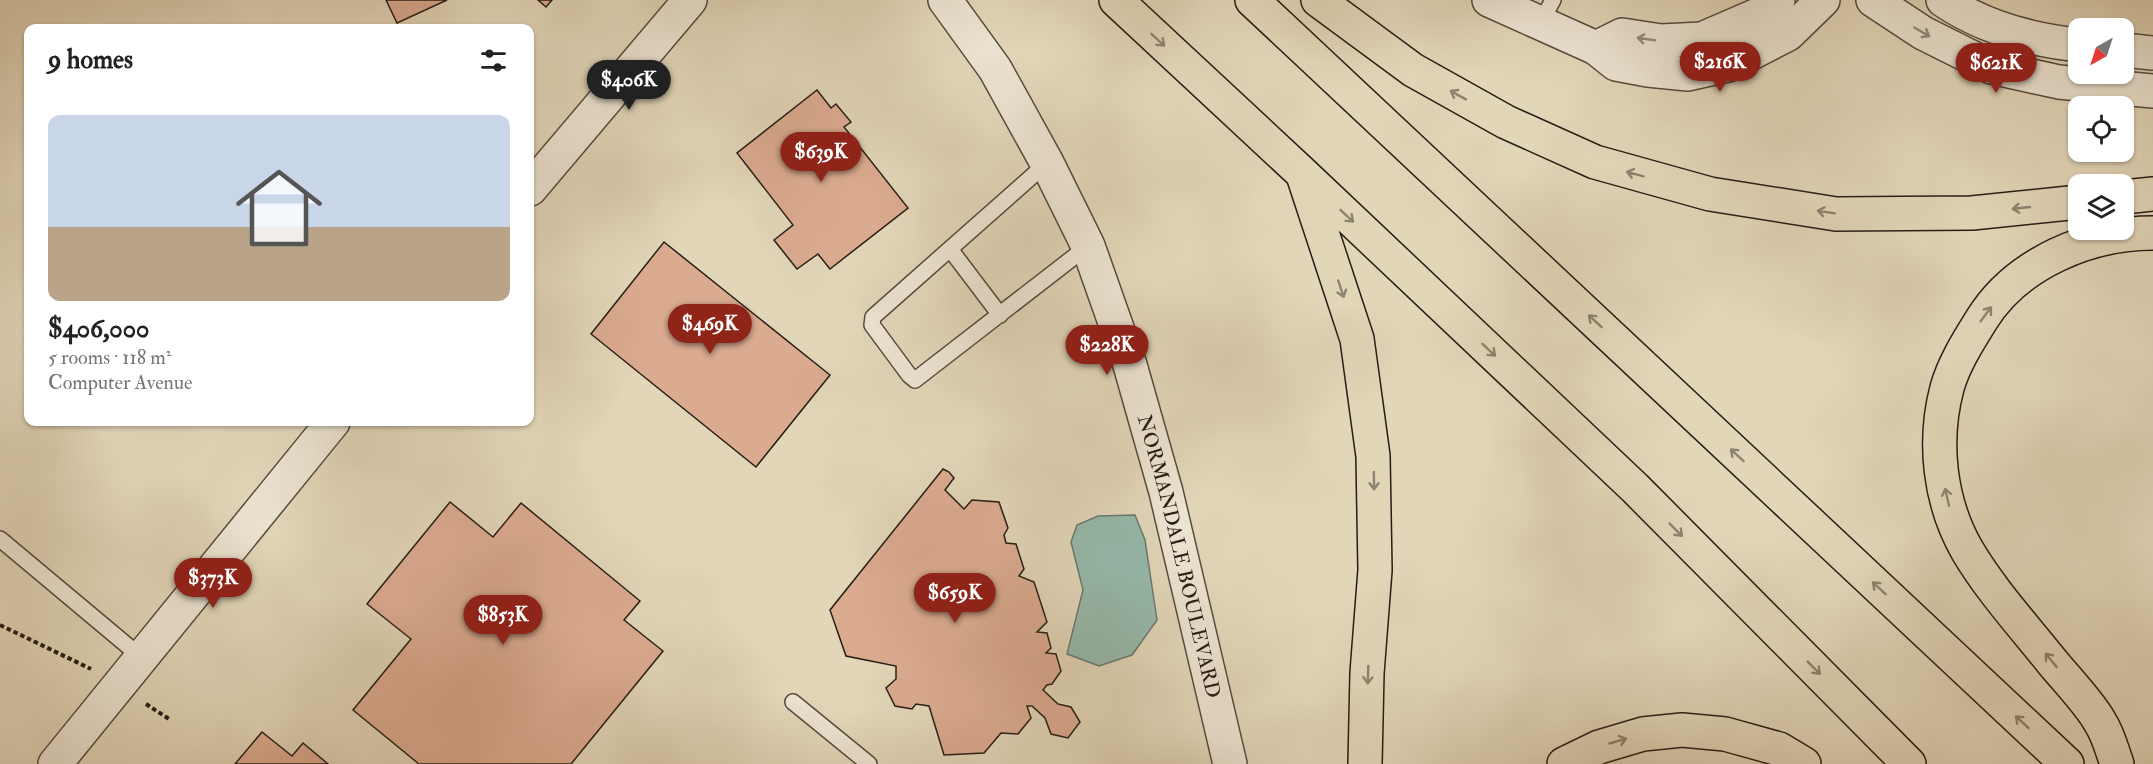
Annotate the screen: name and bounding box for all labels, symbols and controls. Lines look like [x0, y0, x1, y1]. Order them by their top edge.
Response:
north arrow [2068, 18, 2134, 84]
map controls [2068, 18, 2134, 240]
one-way arrow [1913, 26, 1930, 38]
one-way arrow [1151, 33, 1166, 47]
one-way arrow [1637, 33, 1657, 44]
pin: $216K [1678, 42, 1762, 93]
pin: $621K [1954, 43, 2038, 94]
text: 9 homes [48, 44, 133, 76]
icon: filters [477, 44, 510, 77]
text: $216K [1694, 49, 1746, 74]
text: $621K [1970, 50, 2022, 75]
pin: $406K [587, 60, 671, 111]
text: $406K [601, 67, 657, 92]
one-way arrow [1450, 89, 1467, 101]
button: locate [2068, 96, 2134, 162]
pin: $639K [779, 132, 863, 183]
text: $639K [794, 139, 848, 164]
icon: home [225, 154, 333, 262]
one-way arrow [1626, 167, 1645, 179]
button: layers [2068, 174, 2134, 240]
one-way arrow [2011, 202, 2031, 213]
one-way arrow [1817, 206, 1837, 217]
one-way arrow [1340, 209, 1355, 223]
one-way arrow [1336, 279, 1347, 298]
pin: $469K [668, 304, 752, 355]
one-way arrow [1980, 306, 1993, 322]
text: $469K [682, 311, 738, 336]
text: $406,000 [48, 313, 149, 345]
one-way arrow [1587, 314, 1602, 329]
pin: $228K [1065, 325, 1149, 376]
text: $228K [1080, 332, 1134, 357]
one-way arrow [1481, 343, 1496, 357]
text: 5 rooms · 118 m² [48, 345, 171, 370]
text: Computer Avenue [48, 370, 192, 395]
street label: NORMANDALE BOULEVARD [1132, 412, 1227, 700]
one-way arrow [1730, 448, 1745, 462]
one-way arrow [1368, 470, 1380, 490]
one-way arrow [1940, 488, 1952, 507]
one-way arrow [1669, 522, 1684, 537]
pin: $373K [171, 558, 255, 609]
text: $373K [188, 565, 238, 590]
pin: $659K [913, 573, 997, 624]
text: $659K [928, 580, 982, 605]
one-way arrow [1872, 581, 1887, 595]
pin: $853K [461, 595, 545, 646]
text: $853K [477, 602, 529, 627]
one-way arrow [2044, 652, 2057, 668]
one-way arrow [1806, 661, 1821, 676]
one-way arrow [1362, 665, 1373, 685]
one-way arrow [2014, 714, 2029, 729]
one-way arrow [1608, 735, 1627, 747]

